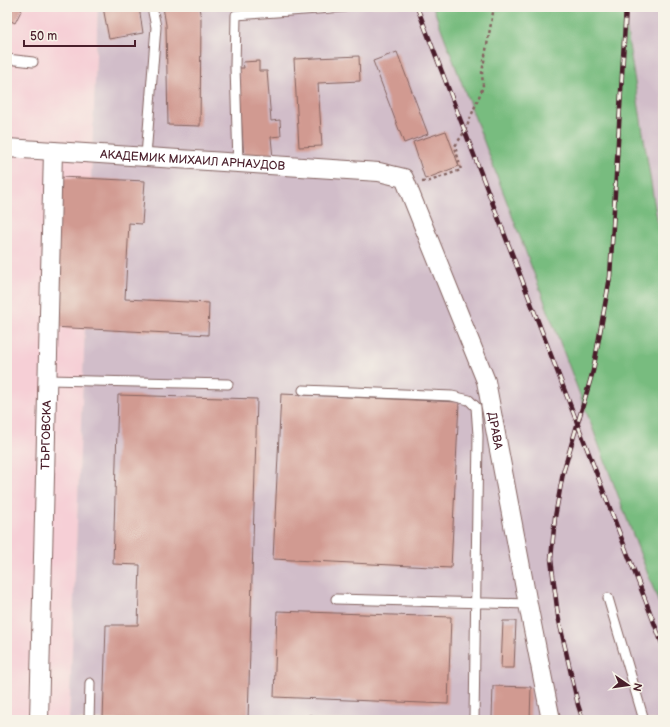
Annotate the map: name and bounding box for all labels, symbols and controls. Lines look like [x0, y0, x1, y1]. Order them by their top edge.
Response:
scale bar [24, 22, 135, 48]
text: 50 m [30, 29, 57, 44]
street label: АКАДЕМИК МИХАИЛ АРНАУДОВ [99, 147, 286, 174]
street label: ТЪРГОВСКА [38, 399, 55, 470]
street label: ДРАВА [484, 411, 506, 452]
north arrow [608, 665, 648, 705]
text: N [630, 682, 645, 693]

